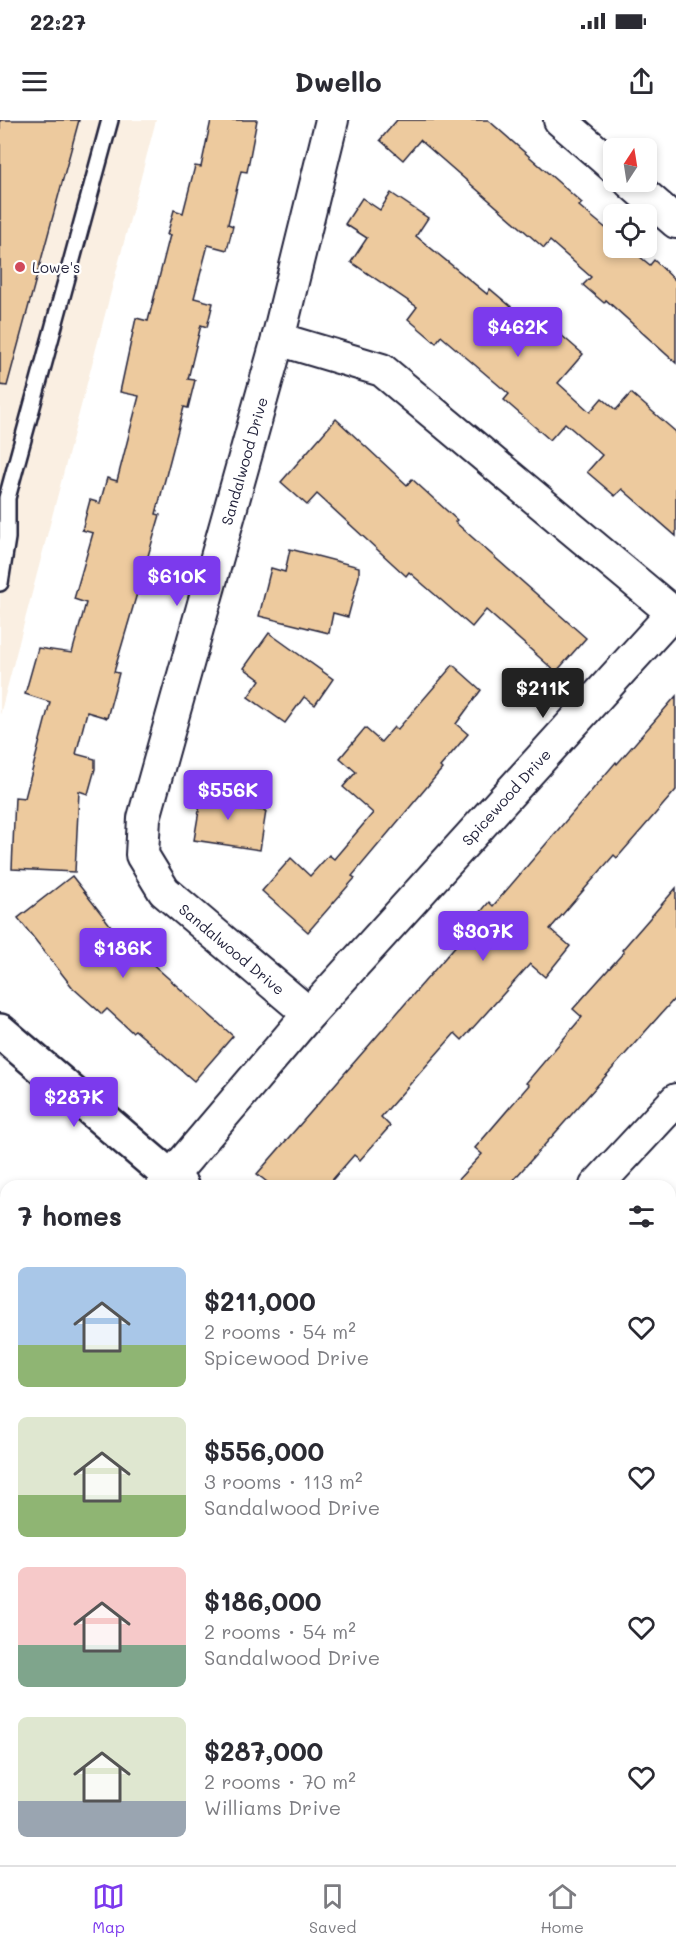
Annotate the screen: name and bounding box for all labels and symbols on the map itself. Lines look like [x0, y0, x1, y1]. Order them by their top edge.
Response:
north arrow [603, 138, 657, 192]
place label: Lowe's [32, 257, 80, 277]
marker: Lowe's [13, 260, 27, 274]
pin: $462K [476, 307, 560, 358]
street label: Sandalwood Drive [216, 395, 272, 527]
pin: $610K [135, 556, 219, 607]
pin: $211K [501, 668, 585, 719]
street label: Spicewood Drive [457, 744, 555, 850]
pin: $556K [186, 770, 270, 821]
street label: Sandalwood Drive [175, 899, 289, 999]
pin: $307K [441, 911, 525, 962]
pin: $186K [81, 928, 165, 979]
pin: $287K [32, 1077, 116, 1128]

